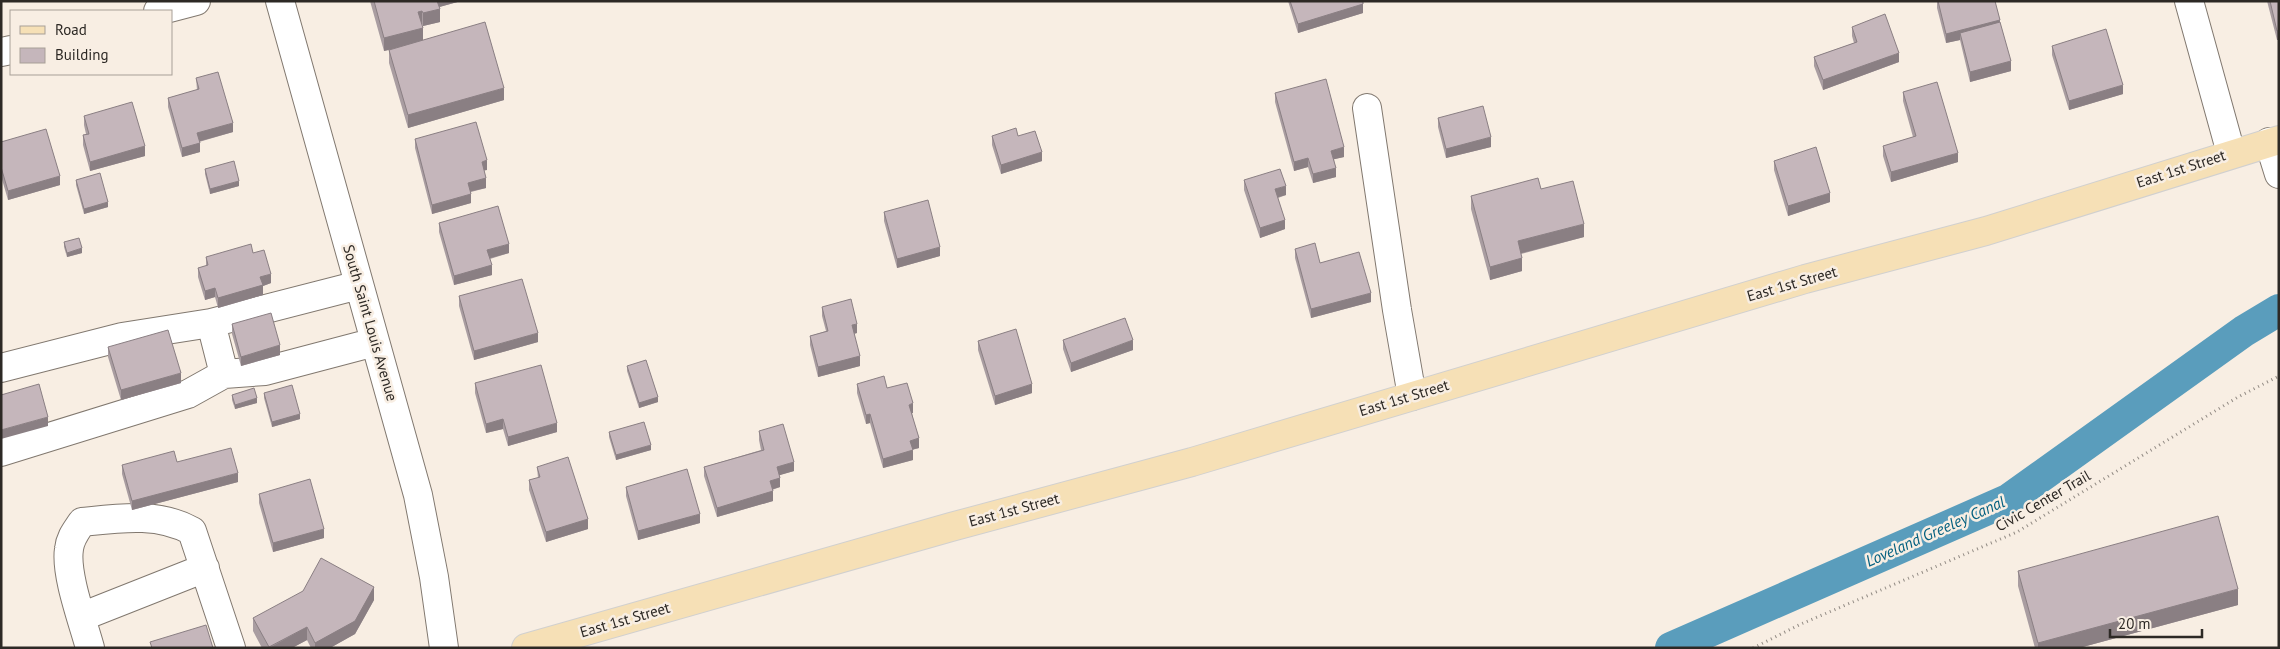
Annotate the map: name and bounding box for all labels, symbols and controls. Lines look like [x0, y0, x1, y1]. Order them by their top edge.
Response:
legend [10, 10, 172, 75]
text: Road [55, 20, 87, 39]
text: Building [55, 45, 109, 64]
street label: East 1st Street [2134, 145, 2228, 192]
street label: South Saint Louis Avenue [339, 242, 402, 403]
street label: East 1st Street [1745, 262, 1839, 305]
street label: East 1st Street [1357, 375, 1451, 420]
street label: Civic Center Trail [1992, 465, 2094, 536]
street label: East 1st Street [967, 488, 1061, 531]
water label: Loveland Greeley Canal [1862, 491, 2008, 571]
street label: East 1st Street [578, 598, 672, 641]
scale bar [2110, 606, 2202, 638]
text: 20 m [2118, 614, 2151, 633]

